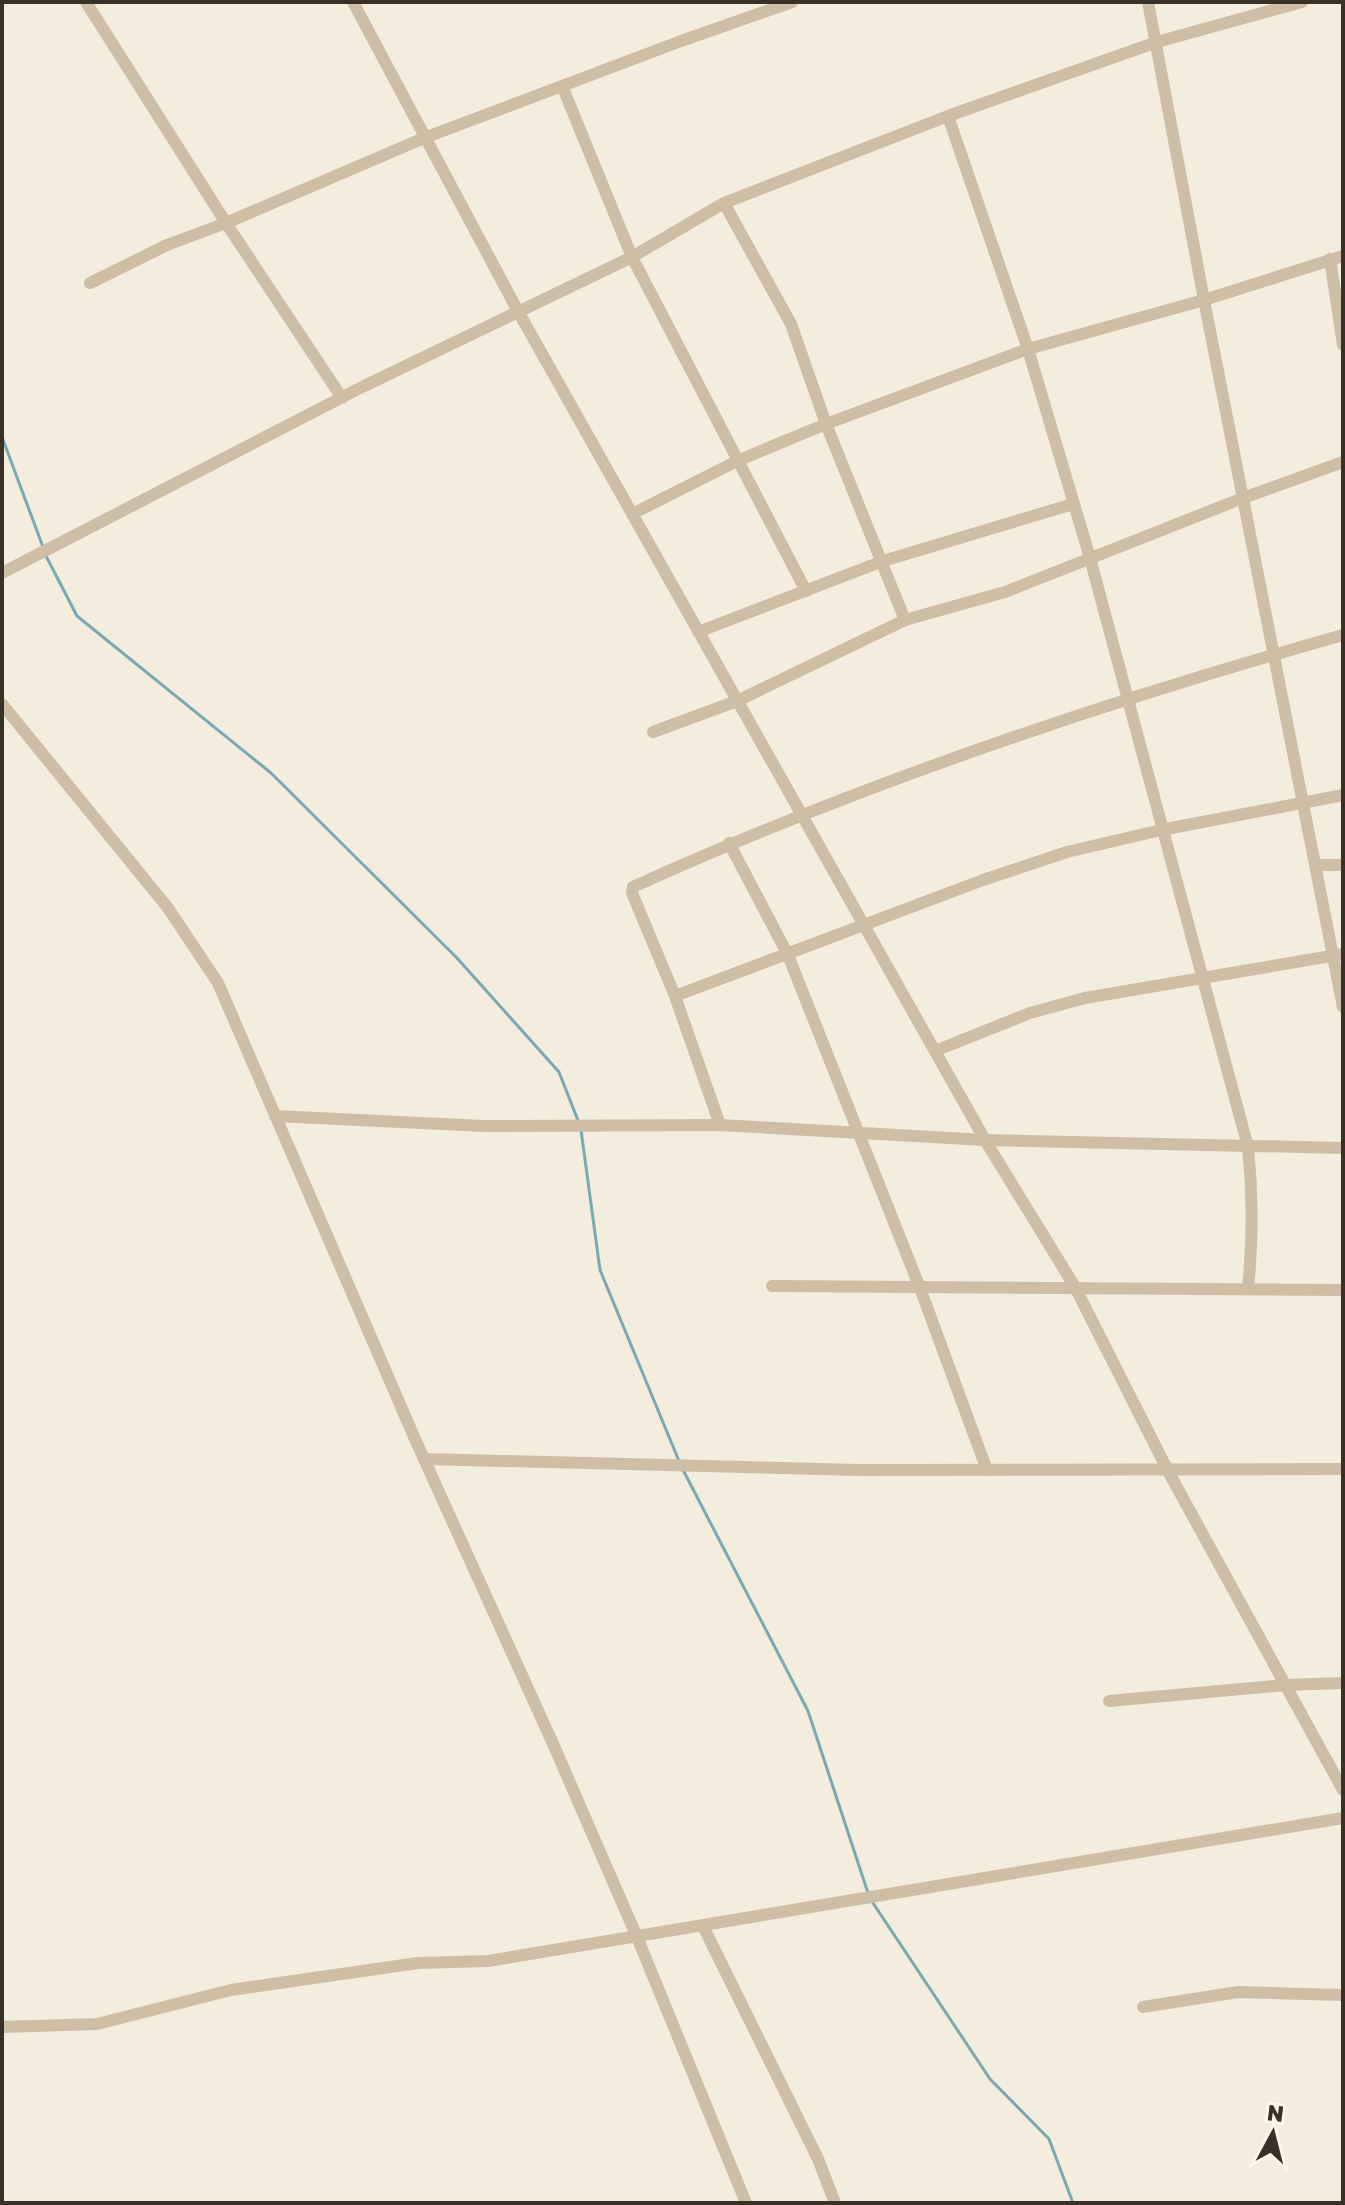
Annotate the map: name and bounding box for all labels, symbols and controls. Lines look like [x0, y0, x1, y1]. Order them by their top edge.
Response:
north arrow [1233, 2093, 1313, 2173]
text: N [1266, 2098, 1285, 2127]

